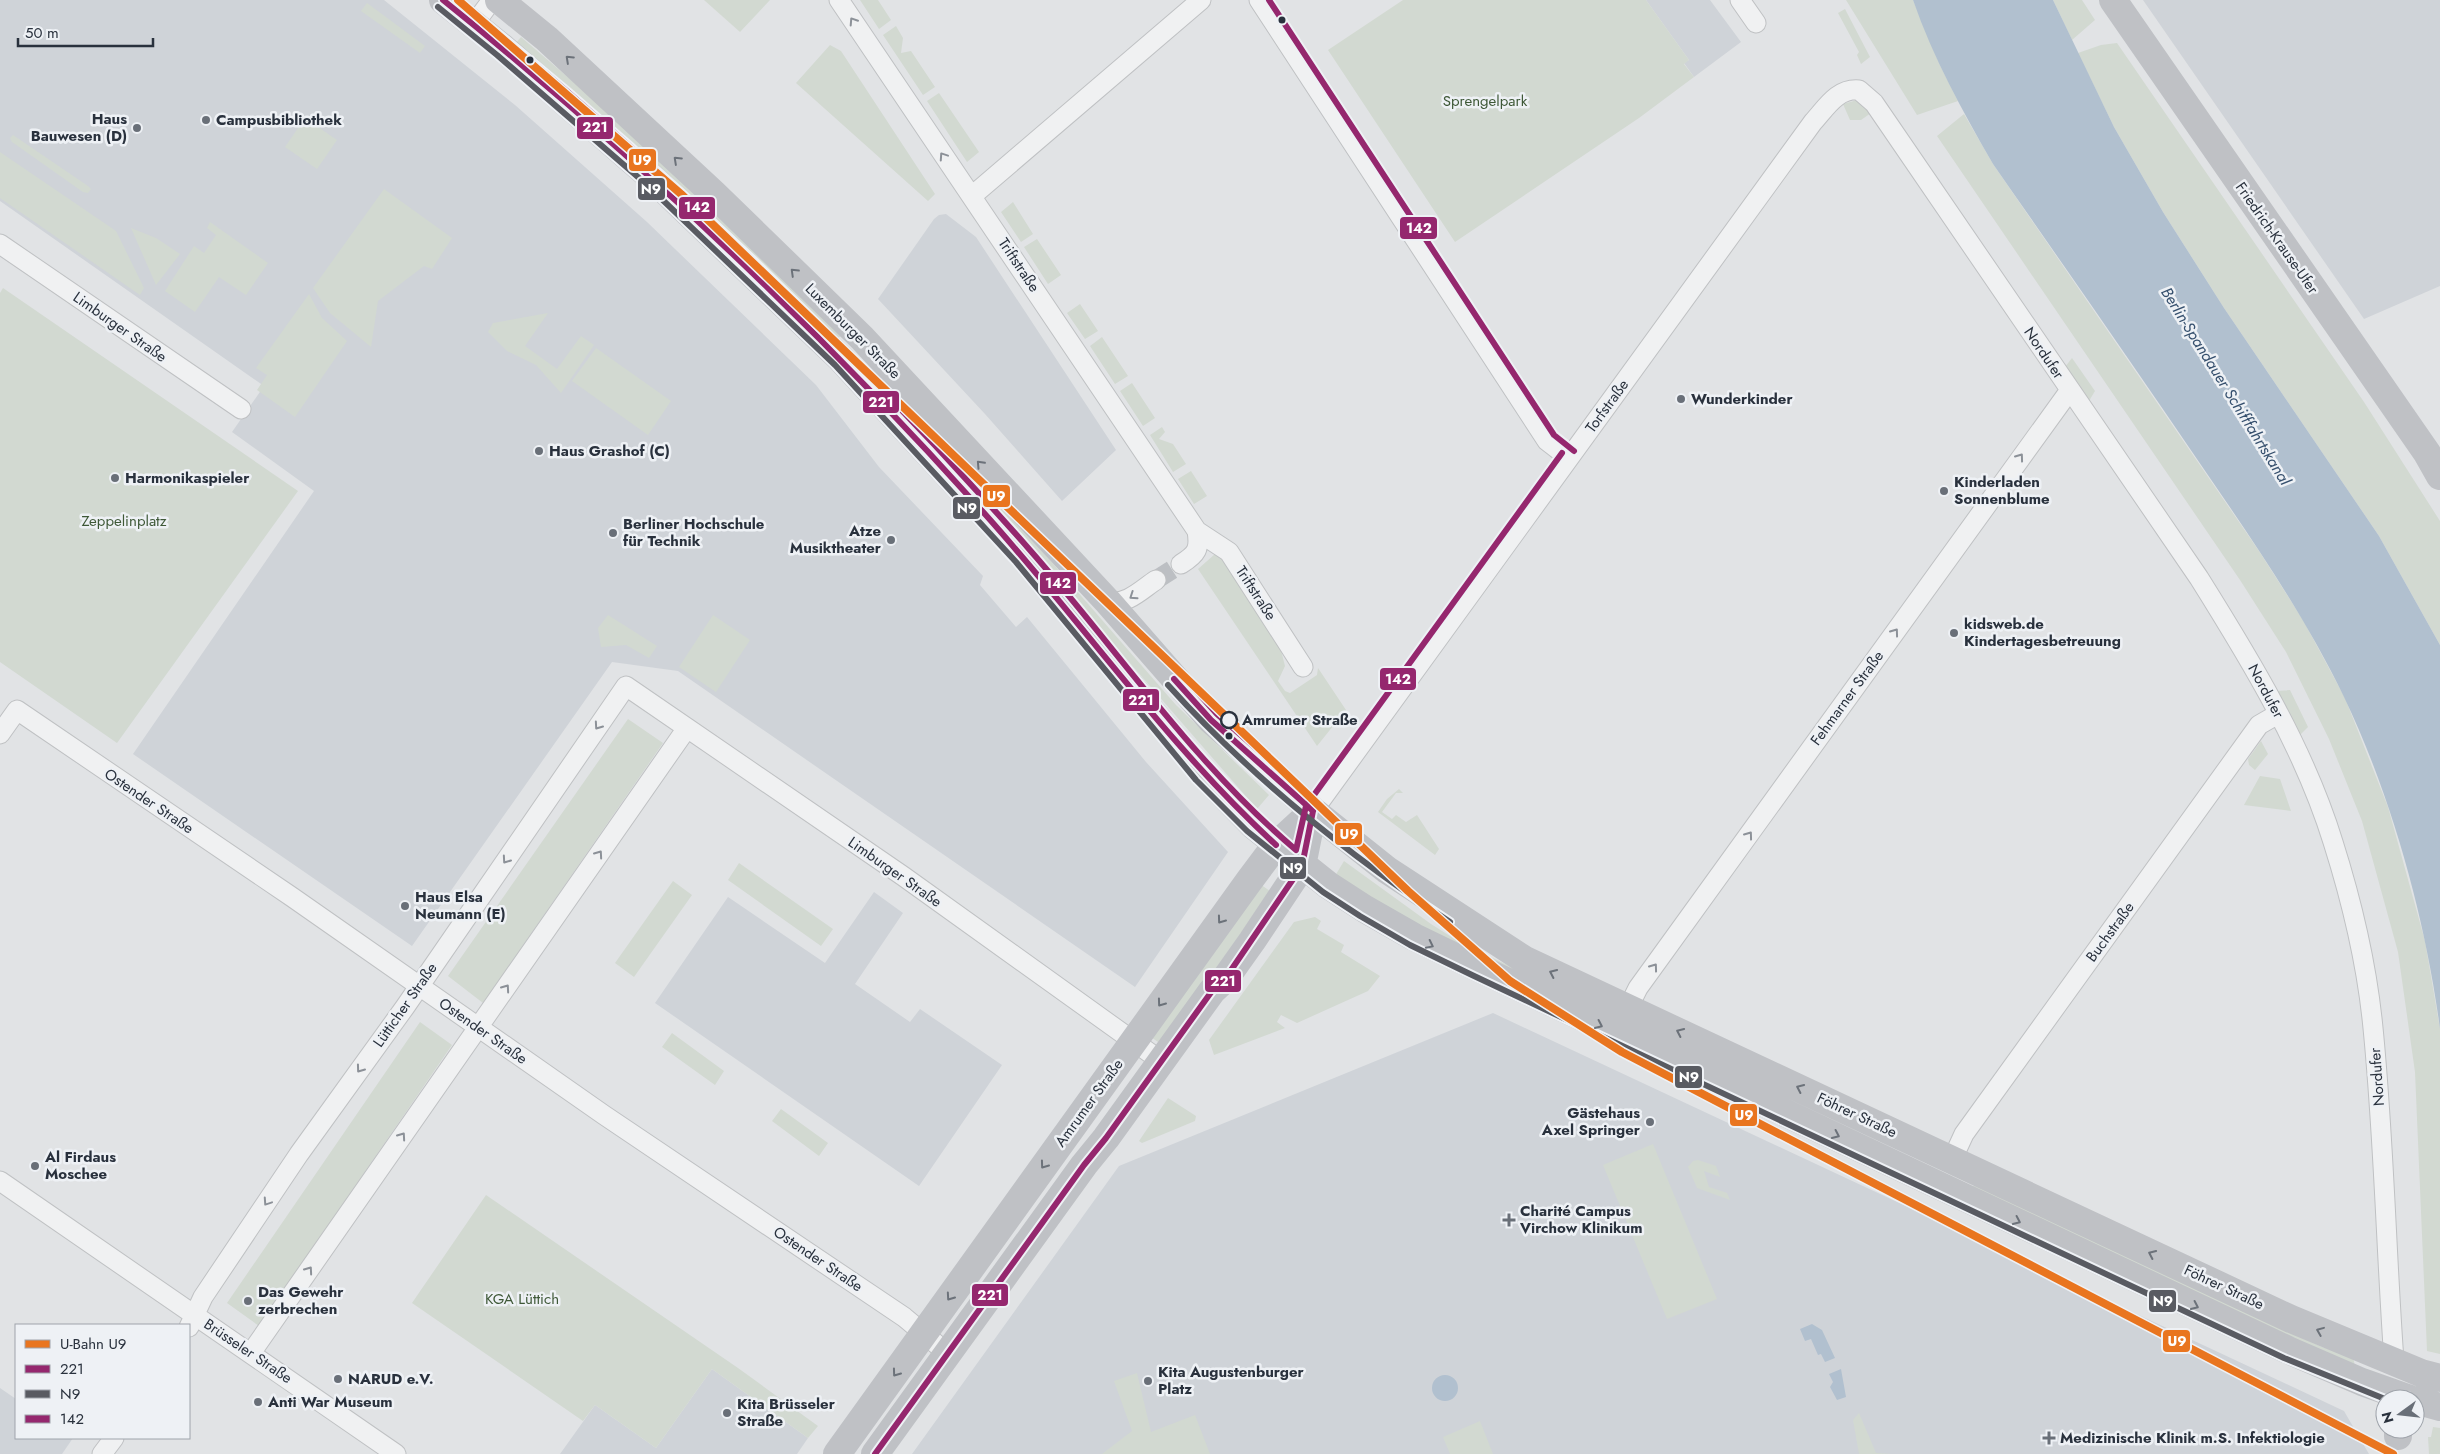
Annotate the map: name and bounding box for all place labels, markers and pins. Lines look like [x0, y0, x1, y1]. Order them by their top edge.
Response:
unlabelled marker [1277, 15, 1287, 25]
unlabelled marker [525, 55, 535, 65]
place label: Haus Bauwesen (D) [31, 108, 127, 147]
place label: Campusbibliothek [216, 109, 342, 131]
marker: Campusbibliothek [200, 114, 212, 126]
marker: Haus Bauwesen (D) [131, 122, 143, 134]
place label: Wunderkinder [1691, 388, 1793, 410]
marker: Wunderkinder [1675, 393, 1687, 405]
place label: Haus Grashof (C) [549, 440, 670, 462]
marker: Haus Grashof (C) [533, 445, 545, 457]
place label: Harmonikaspieler [125, 467, 250, 489]
place label: Kinderladen Sonnenblume [1954, 471, 2050, 510]
marker: Harmonikaspieler [109, 472, 121, 484]
marker: Kinderladen Sonnenblume [1938, 485, 1950, 497]
place label: Berliner Hochschule für Technik [623, 513, 765, 552]
place label: Atze Musiktheater [790, 520, 882, 559]
marker: Berliner Hochschule für Technik [607, 527, 619, 539]
marker: Atze Musiktheater [885, 534, 897, 546]
place label: kidsweb.de Kindertagesbetreuung [1964, 613, 2121, 652]
marker: kidsweb.de Kindertagesbetreuung [1948, 627, 1960, 639]
place label: Amrumer Straße [1241, 709, 1358, 731]
marker: Amrumer Straße [1220, 711, 1238, 729]
unlabelled marker [1224, 731, 1234, 741]
place label: Haus Elsa Neumann (E) [415, 886, 506, 925]
marker: Haus Elsa Neumann (E) [399, 900, 411, 912]
place label: Gästehaus Axel Springer [1541, 1102, 1641, 1141]
marker: Gästehaus Axel Springer [1644, 1116, 1656, 1128]
place label: Al Firdaus Moschee [44, 1146, 116, 1185]
marker: Al Firdaus Moschee [29, 1160, 41, 1172]
place label: Charité Campus Virchow Klinikum [1519, 1200, 1642, 1239]
marker: Charité Campus Virchow Klinikum [1502, 1213, 1516, 1227]
place label: Das Gewehr zerbrechen [258, 1281, 344, 1320]
marker: Das Gewehr zerbrechen [242, 1295, 254, 1307]
place label: Kita Augustenburger Platz [1158, 1361, 1305, 1400]
place label: NARUD e.V. [348, 1368, 434, 1390]
marker: NARUD e.V. [332, 1373, 344, 1385]
marker: Kita Augustenburger Platz [1142, 1375, 1154, 1387]
place label: Anti War Museum [267, 1391, 393, 1413]
place label: Kita Brüsseler Straße [737, 1393, 836, 1432]
marker: Anti War Museum [252, 1396, 264, 1408]
marker: Kita Brüsseler Straße [721, 1407, 733, 1419]
place label: Medizinische Klinik m.S. Infektiologie [2060, 1427, 2325, 1449]
marker: Medizinische Klinik m.S. Infektiologie [2042, 1431, 2056, 1445]

